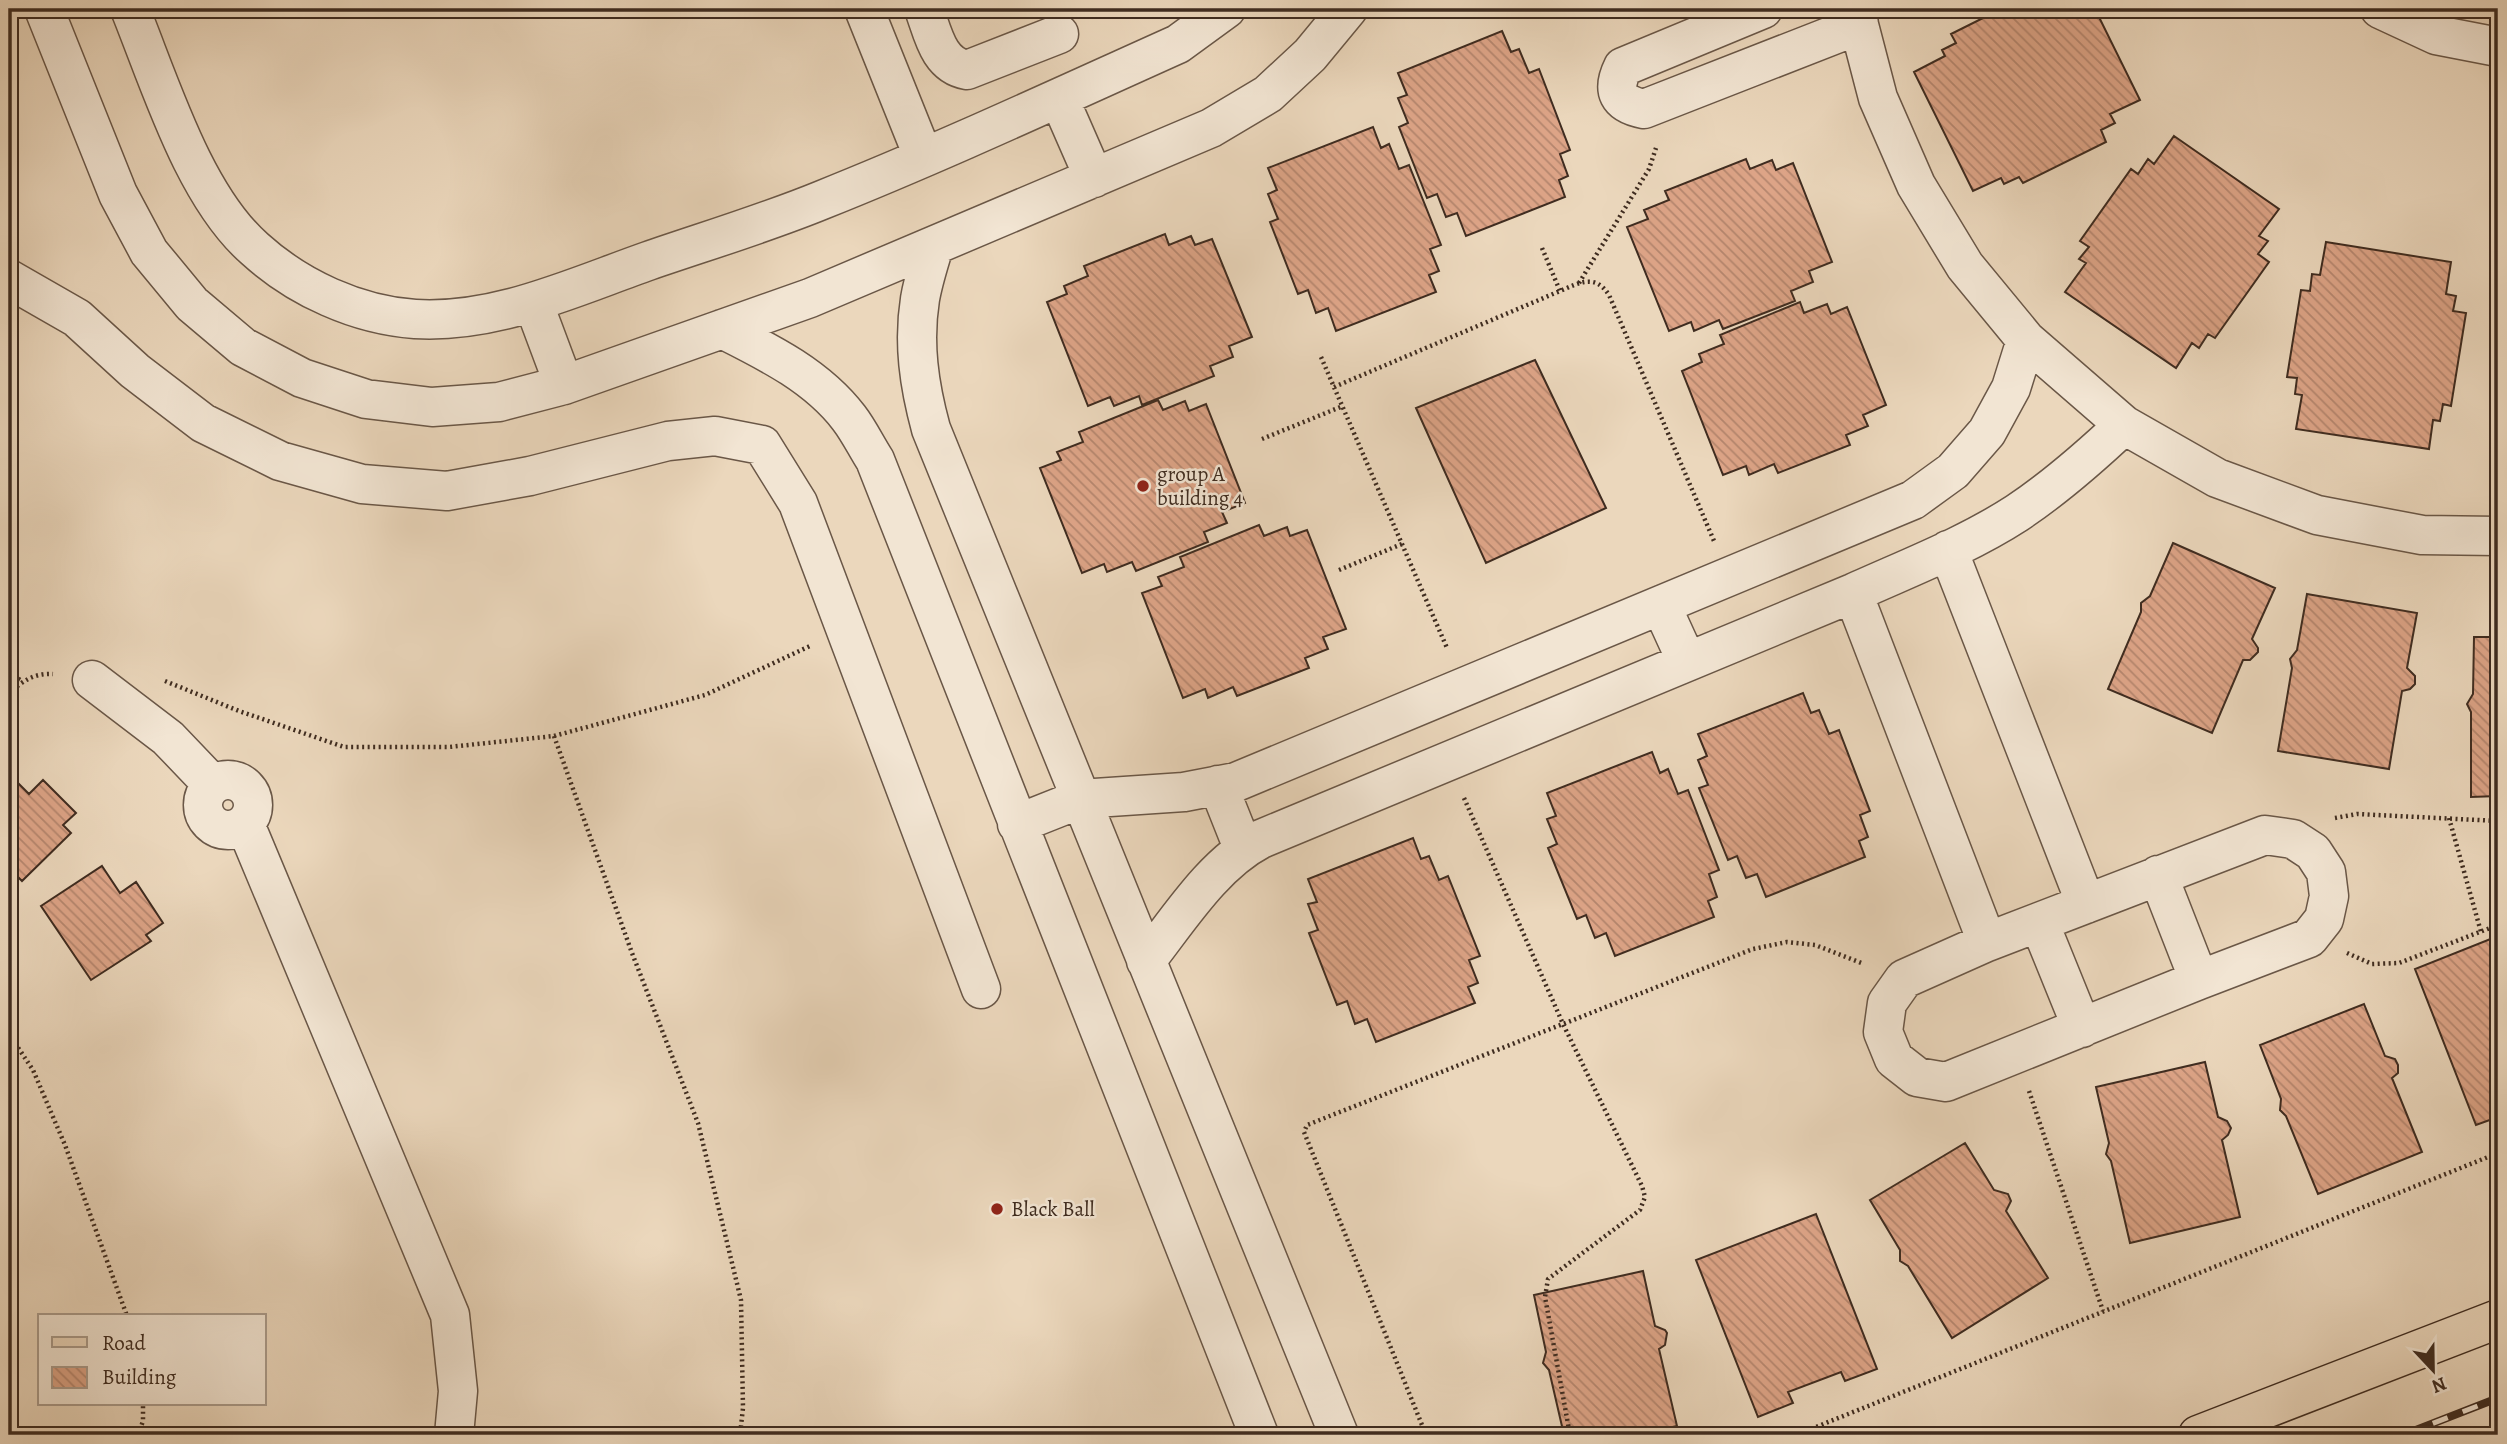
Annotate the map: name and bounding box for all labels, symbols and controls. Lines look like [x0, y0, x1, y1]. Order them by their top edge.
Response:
place label: group A building 4 [1157, 460, 1243, 512]
marker: group A building 4 [1135, 478, 1151, 494]
place label: Black Ball [1011, 1195, 1095, 1223]
marker: Black Ball [989, 1201, 1005, 1217]
legend [38, 1314, 266, 1406]
text: Road [102, 1329, 146, 1357]
north arrow [2398, 1336, 2468, 1406]
text: Building [102, 1363, 177, 1391]
text: N [2428, 1370, 2450, 1400]

